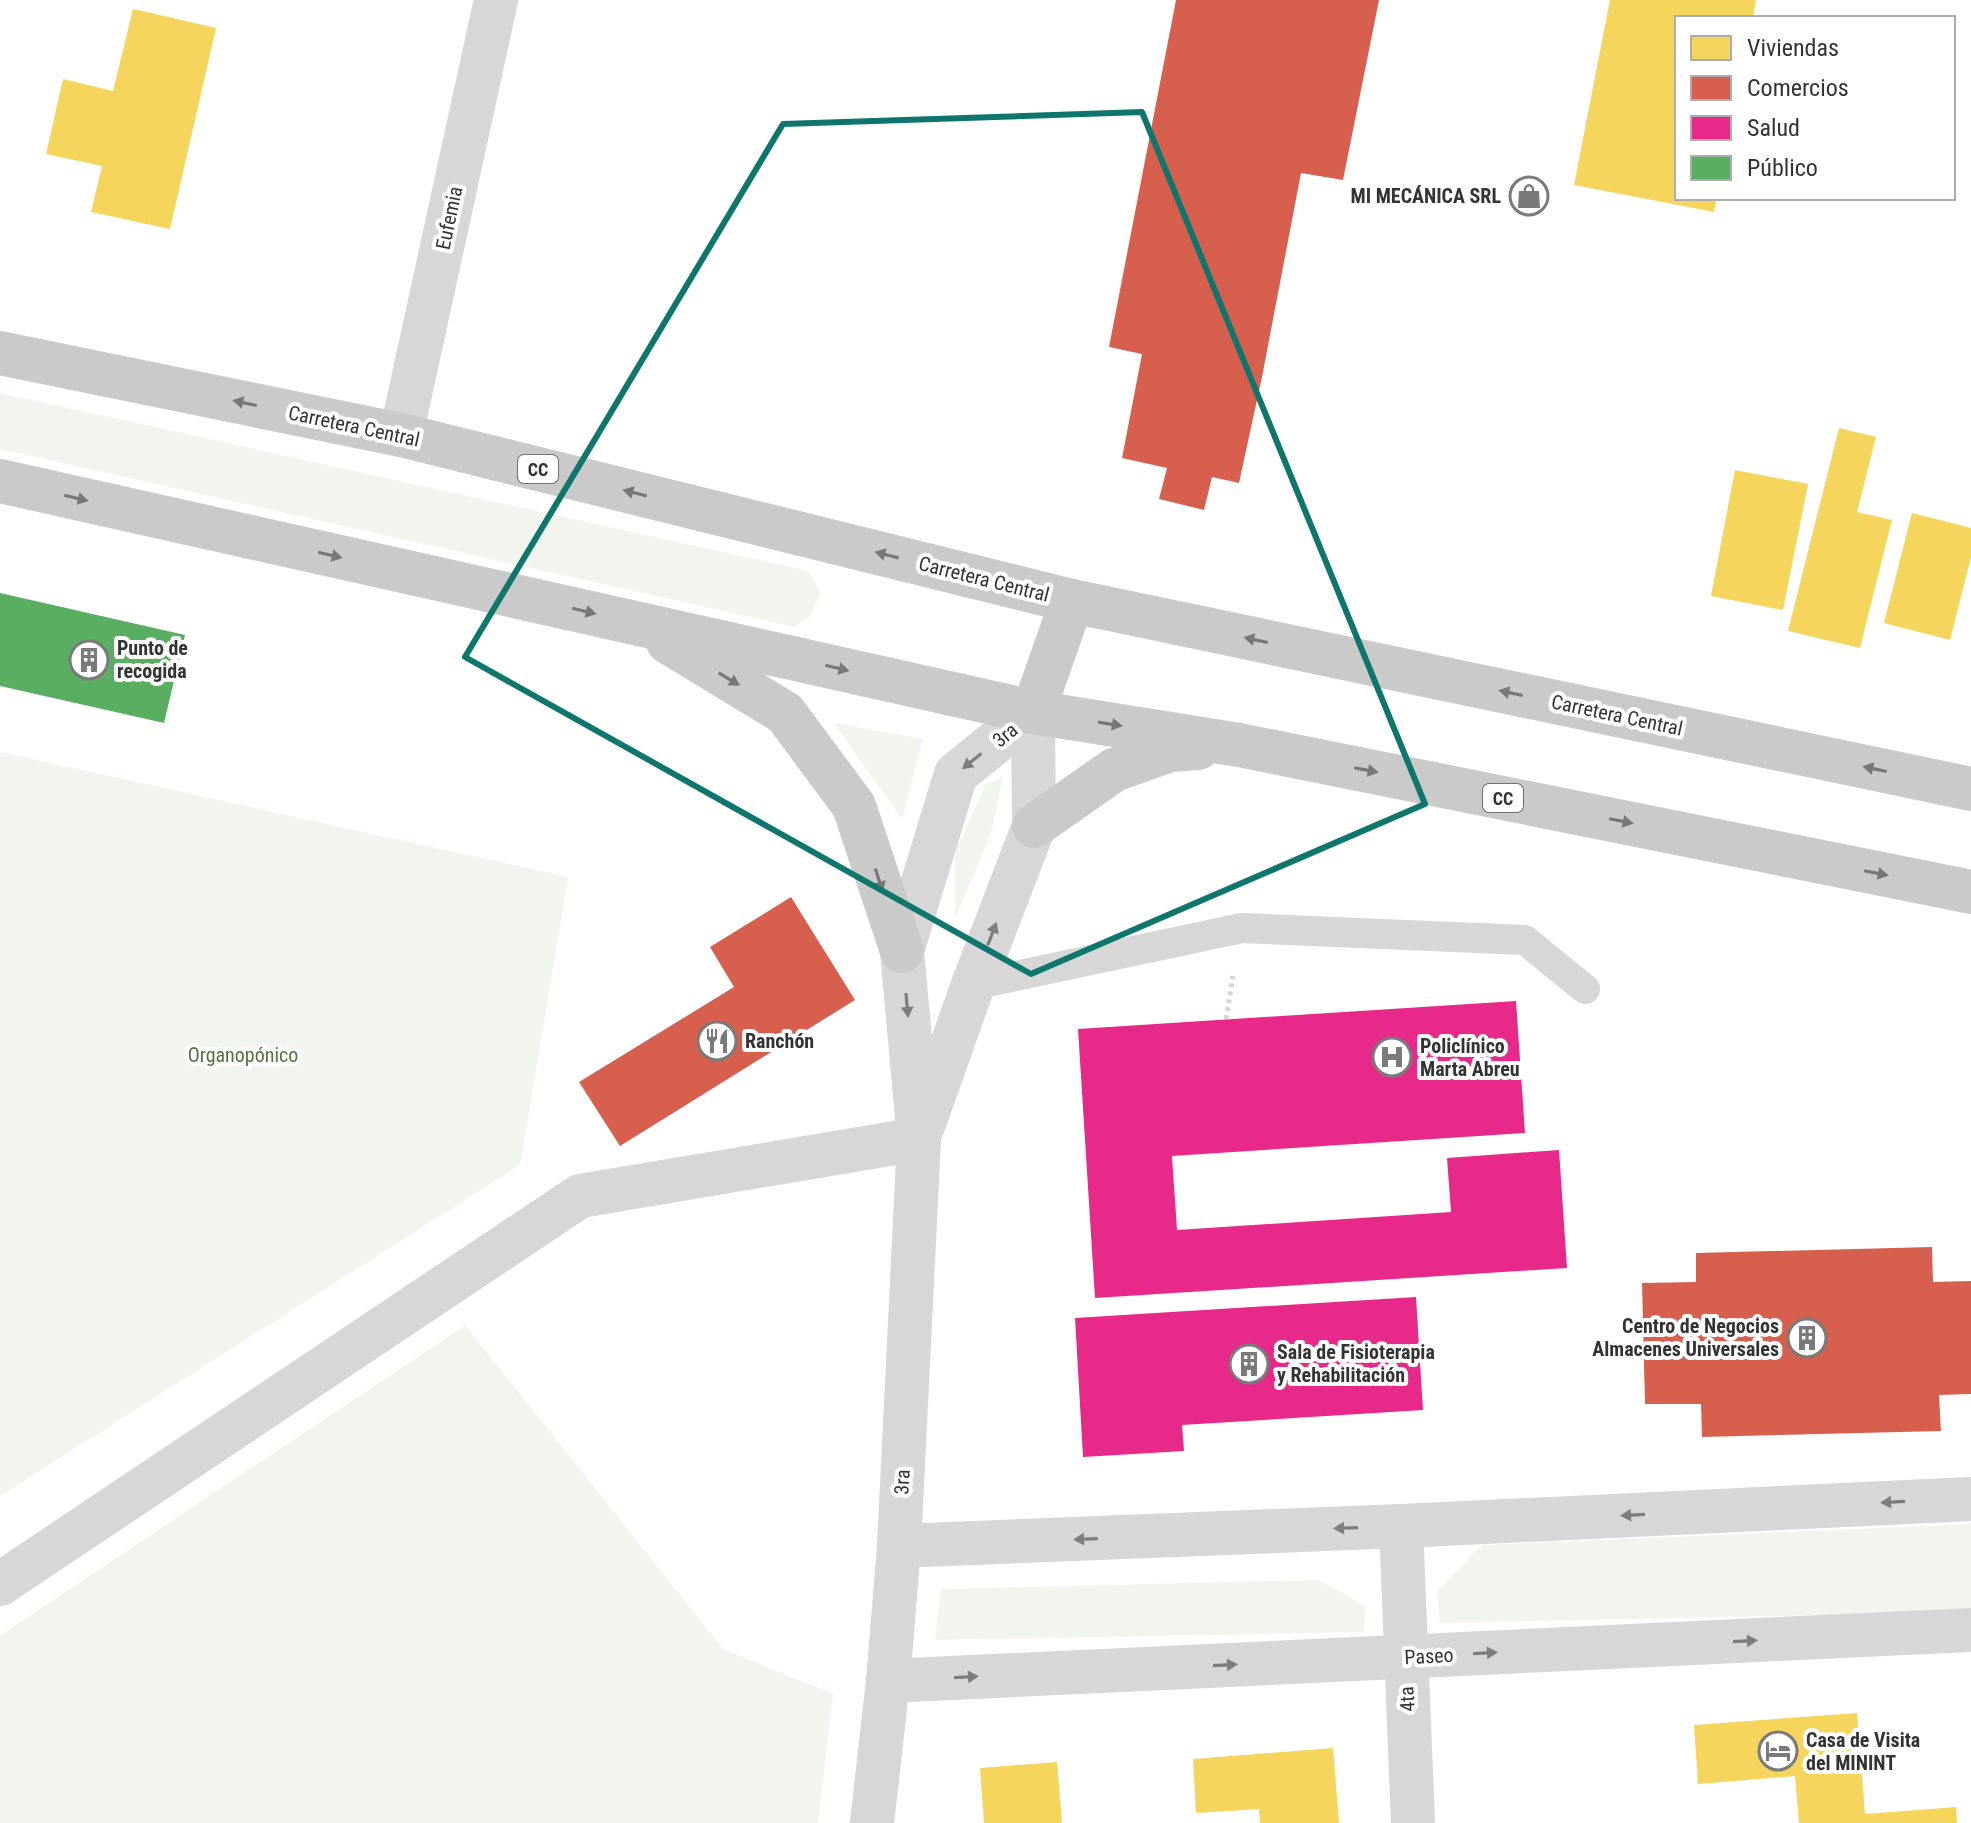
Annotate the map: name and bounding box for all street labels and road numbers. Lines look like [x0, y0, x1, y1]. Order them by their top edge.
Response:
street label: Eufemia [431, 184, 467, 252]
street label: Carretera Central [286, 400, 422, 452]
road number: CC [518, 455, 558, 483]
street label: Carretera Central [916, 551, 1052, 607]
street label: Carretera Central [1549, 689, 1685, 741]
street label: 3ra [988, 718, 1022, 752]
road number: CC [1483, 784, 1523, 812]
street label: 3ra [889, 1469, 915, 1495]
street label: Paseo [1404, 1643, 1454, 1669]
street label: 4ta [1394, 1686, 1420, 1712]

